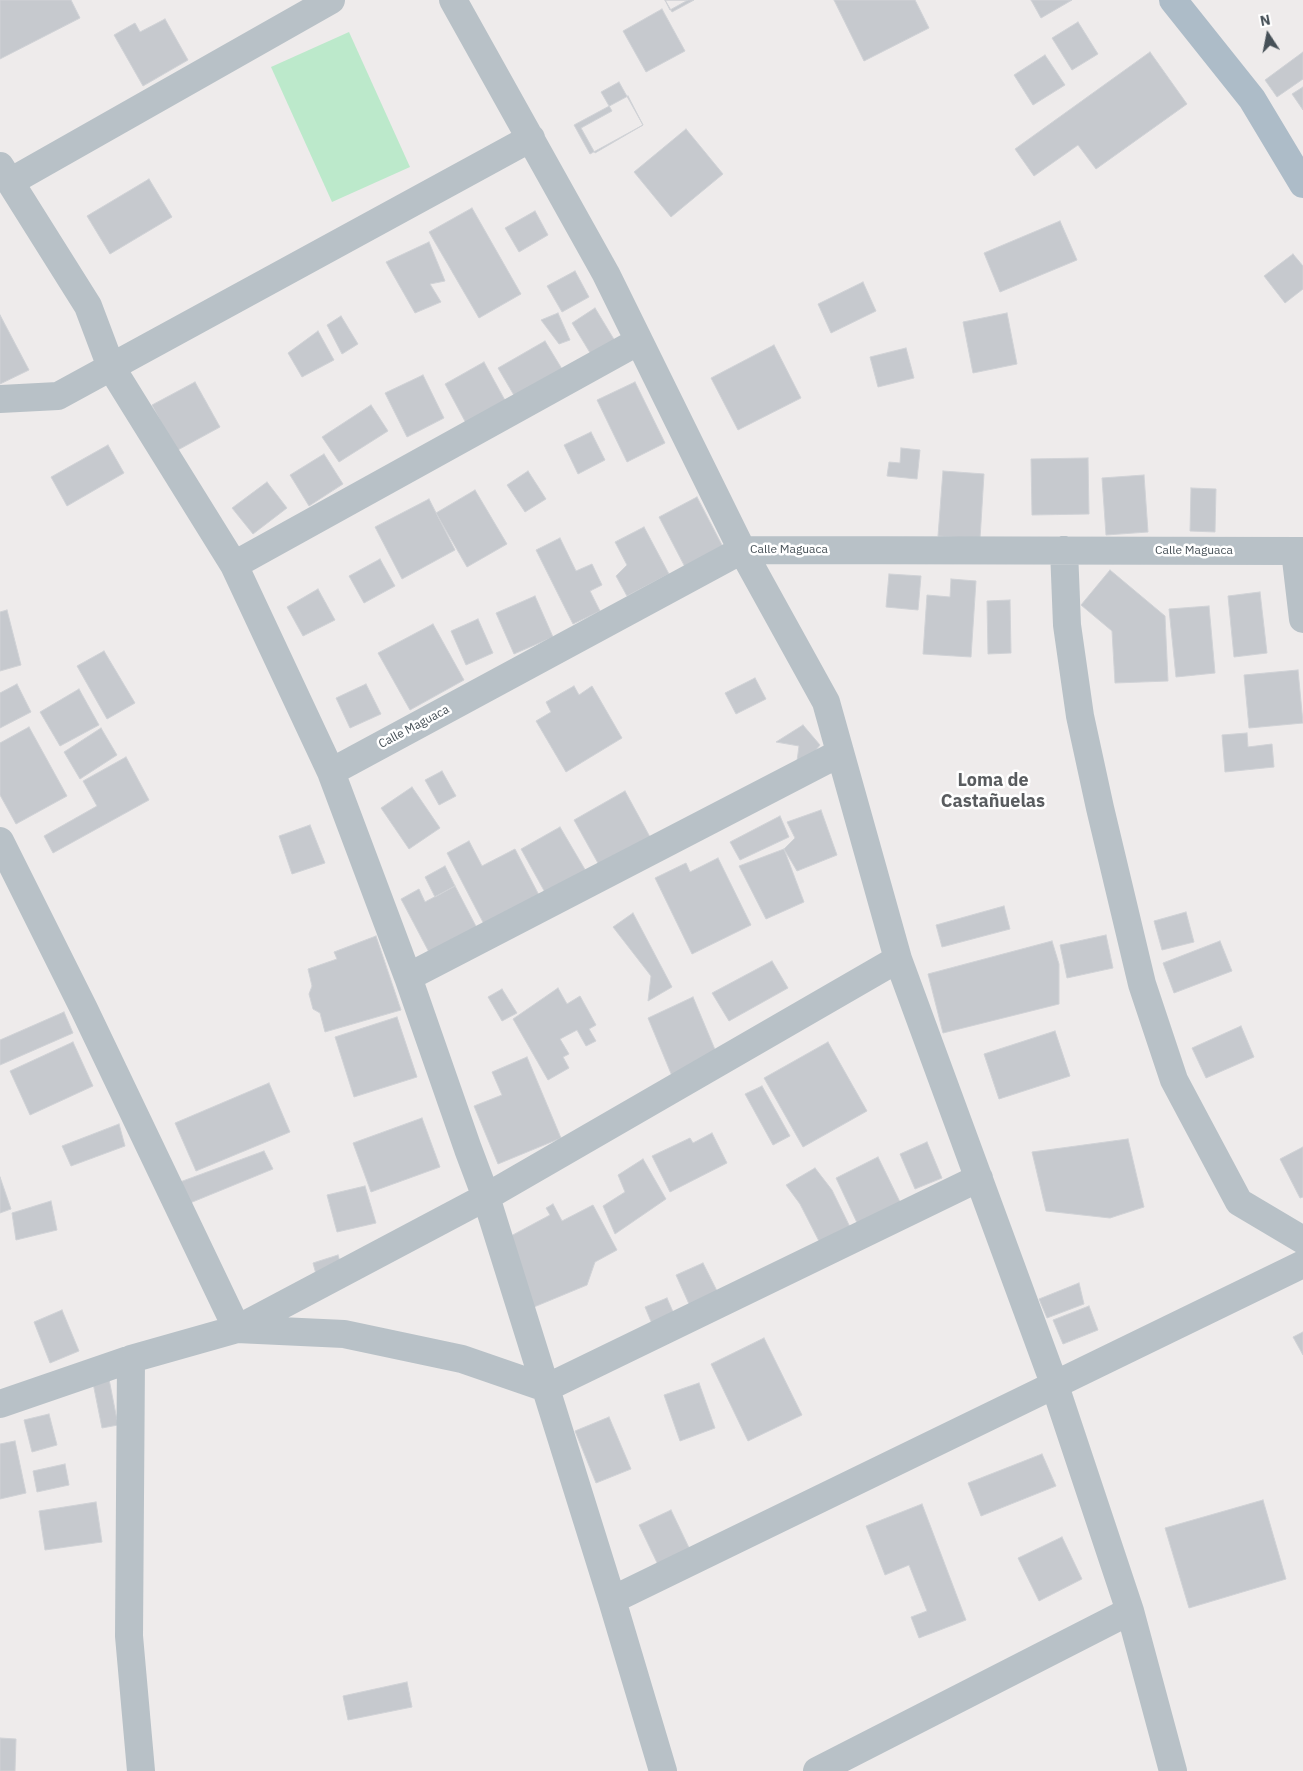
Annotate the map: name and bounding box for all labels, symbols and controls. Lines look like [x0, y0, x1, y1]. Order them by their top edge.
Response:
north arrow [1243, 10, 1293, 60]
text: N [1258, 10, 1272, 30]
street label: Calle Maguaca [750, 543, 828, 557]
street label: Calle Maguaca [1155, 544, 1233, 558]
street label: Calle Maguaca [376, 702, 452, 752]
district label: Loma de Castañuelas [941, 770, 1045, 812]

